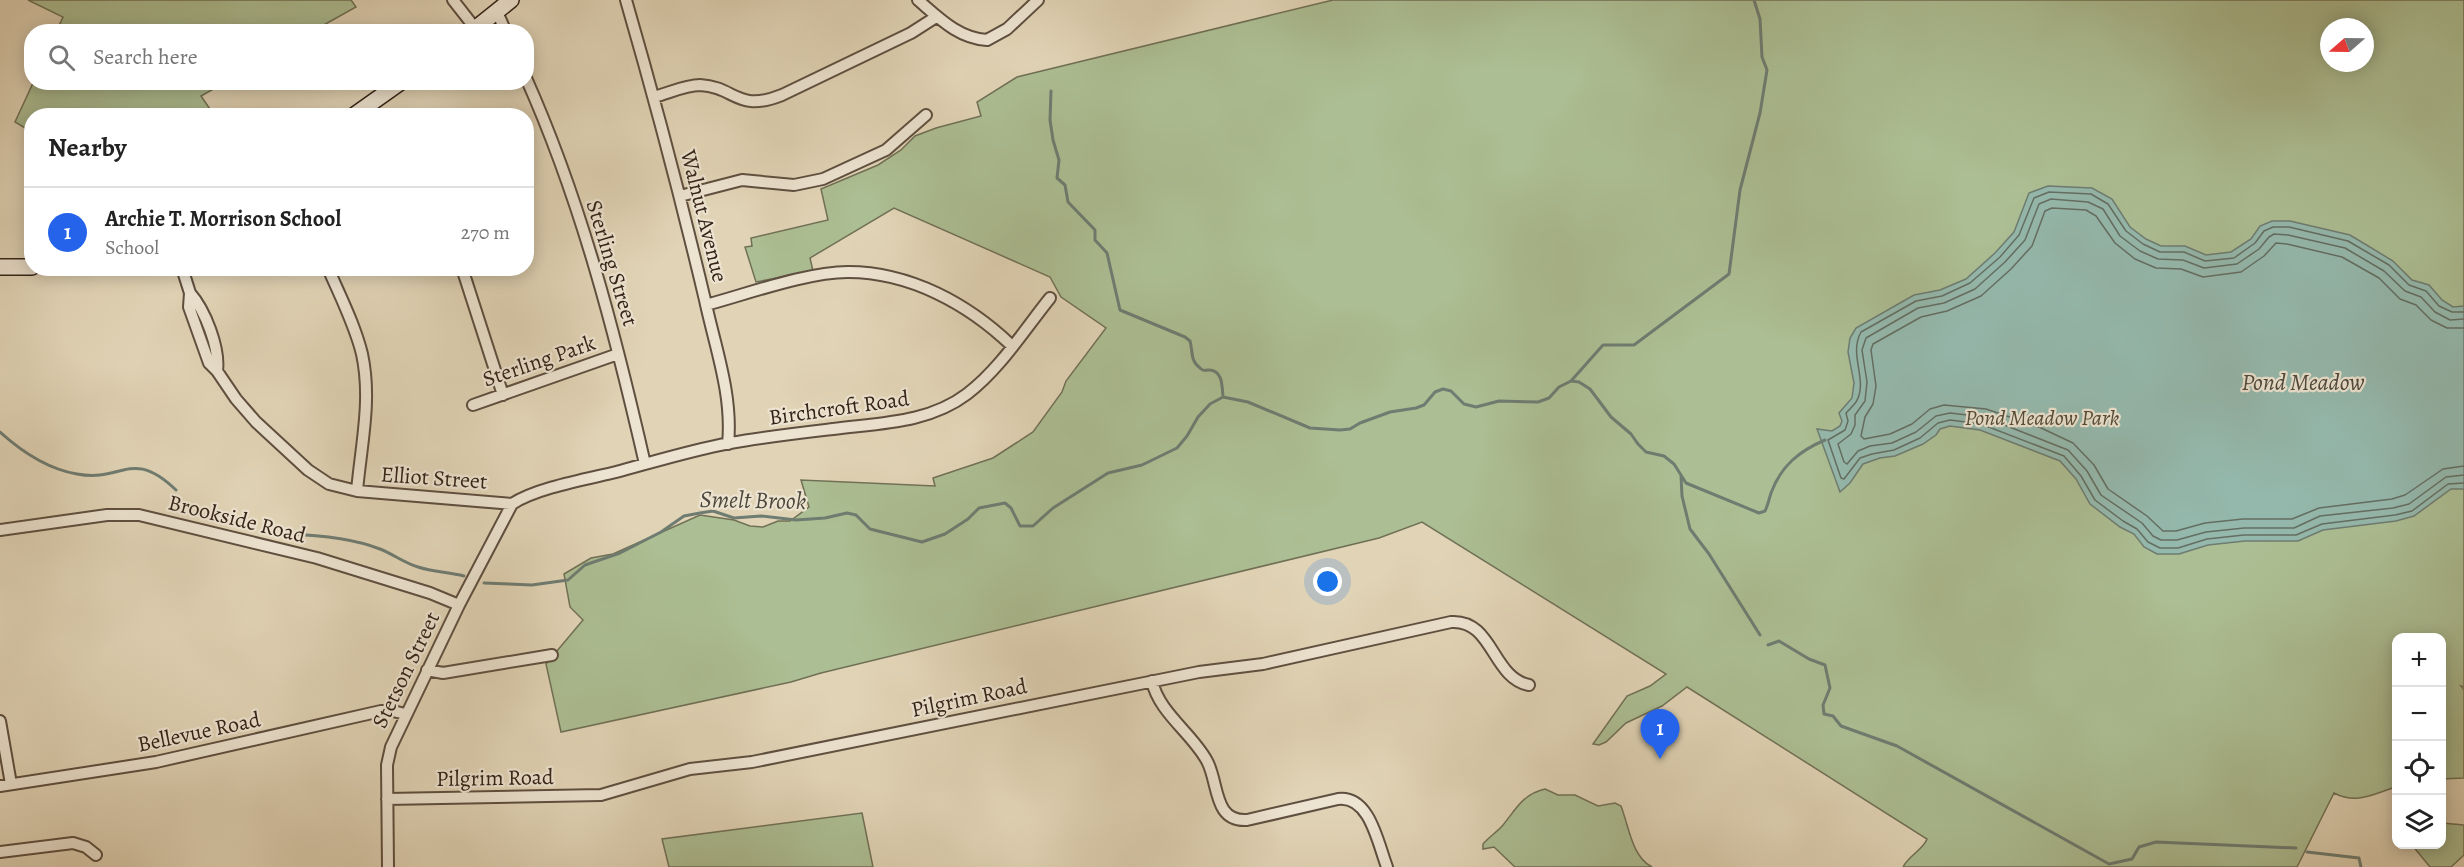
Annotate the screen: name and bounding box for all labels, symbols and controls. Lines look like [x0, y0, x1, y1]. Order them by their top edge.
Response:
north arrow [2320, 18, 2374, 72]
search box [24, 24, 534, 90]
icon: search [45, 41, 78, 74]
text: Search here [93, 42, 198, 72]
text: Nearby [48, 130, 127, 165]
street label: Walnut Avenue [673, 146, 735, 285]
street label: Sterling Street [579, 196, 645, 330]
text: Archie T. Morrison School [105, 204, 341, 234]
text: 1 [64, 219, 71, 246]
text: 270 m [461, 219, 510, 246]
text: School [105, 234, 159, 261]
street label: Sterling Park [479, 328, 599, 394]
water label: Pond Meadow [2241, 366, 2365, 398]
street label: Birchcroft Road [767, 383, 911, 433]
park label: Pond Meadow Park [1965, 403, 2120, 433]
street label: Elliot Street [380, 459, 488, 497]
water label: Smelt Brook [699, 483, 807, 517]
street label: Brookside Road [165, 487, 309, 551]
your location [1313, 567, 1342, 596]
street label: Stetson Street [365, 607, 447, 733]
map controls [2392, 633, 2446, 849]
button: + [2392, 633, 2446, 687]
street label: Pilgrim Road [908, 671, 1030, 725]
button: − [2392, 687, 2446, 741]
street label: Bellevue Road [135, 704, 263, 760]
pin: 1 [1640, 710, 1680, 759]
button: locate [2392, 741, 2446, 795]
street label: Pilgrim Road [436, 762, 554, 794]
button: layers [2392, 795, 2446, 849]

